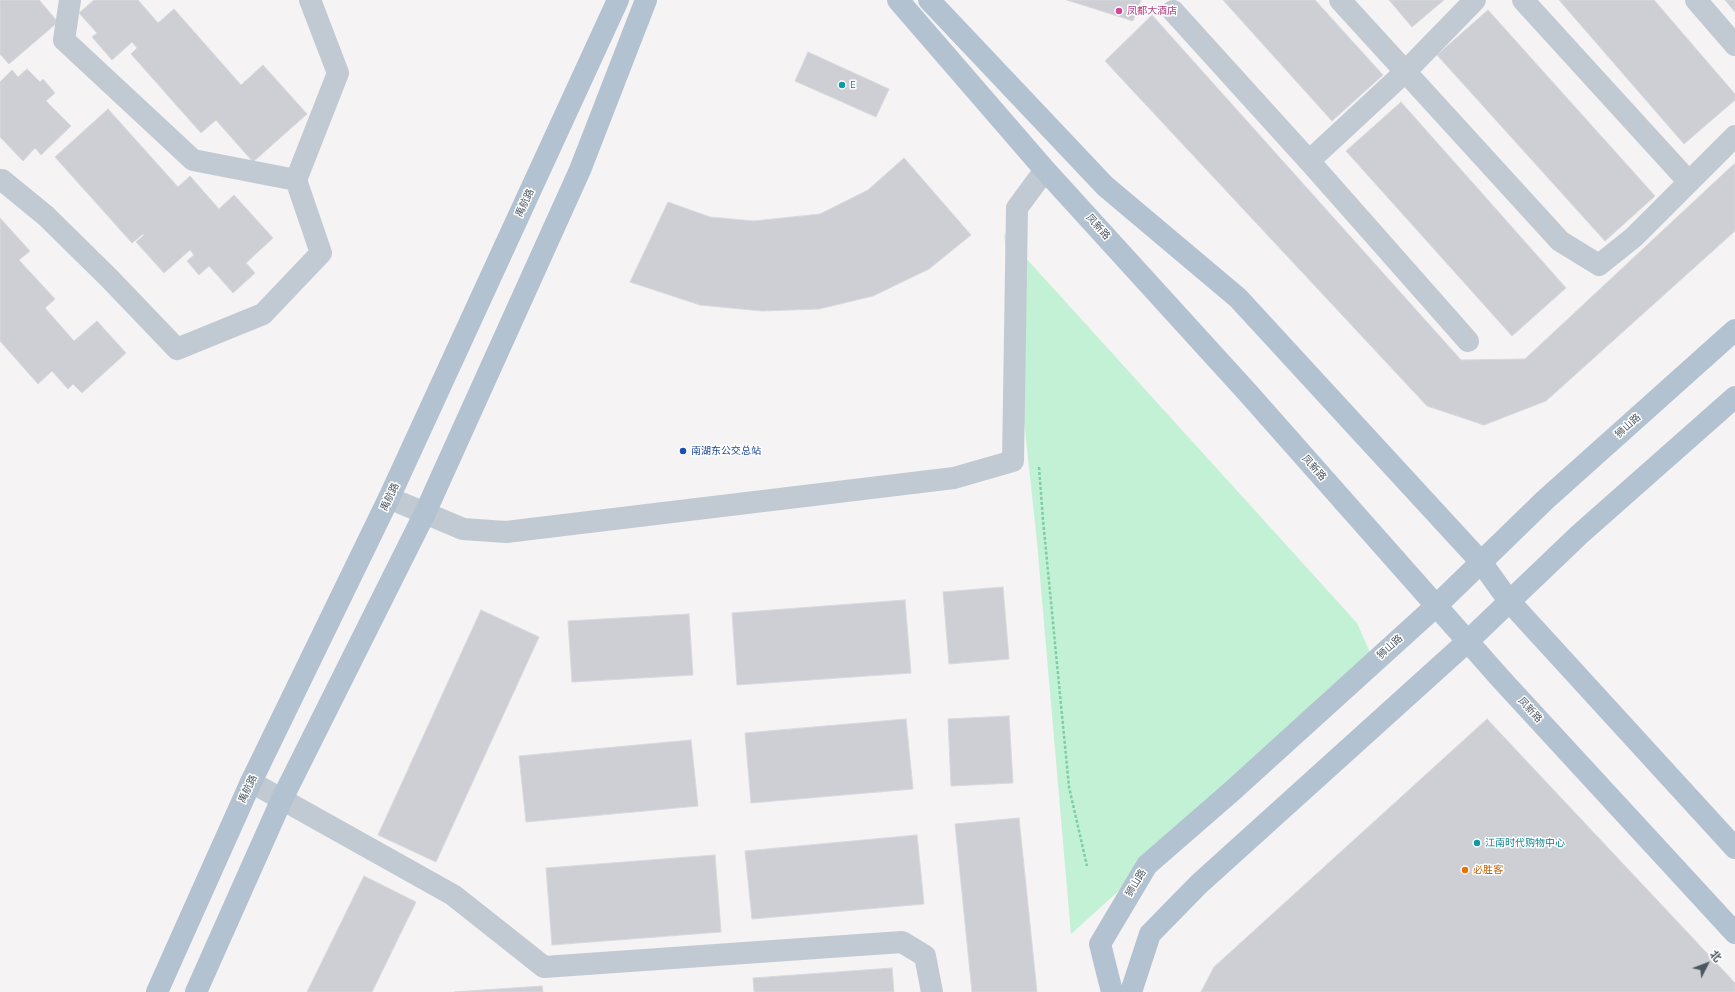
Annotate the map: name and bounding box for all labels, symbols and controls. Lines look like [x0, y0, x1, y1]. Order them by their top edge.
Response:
place label: 凤都大酒店 [1127, 5, 1177, 17]
marker: 凤都大酒店 [1114, 6, 1124, 16]
place label: E [850, 79, 856, 91]
marker: E [837, 80, 847, 90]
street label: 禹航路 [513, 187, 537, 219]
street label: 凤新路 [1084, 212, 1112, 242]
street label: 狮山路 [1613, 412, 1643, 440]
place label: 南湖东公交总站 [691, 445, 761, 457]
marker: 南湖东公交总站 [678, 446, 688, 456]
street label: 凤新路 [1300, 453, 1328, 483]
street label: 禹航路 [378, 481, 402, 513]
street label: 狮山路 [1375, 633, 1405, 661]
street label: 凤新路 [1515, 695, 1545, 725]
street label: 禹航路 [236, 773, 260, 805]
place label: 江南时代购物中心 [1485, 837, 1565, 849]
marker: 江南时代购物中心 [1472, 838, 1482, 848]
place label: 必胜客 [1473, 864, 1503, 876]
marker: 必胜客 [1460, 865, 1470, 875]
street label: 狮山路 [1123, 867, 1149, 899]
north arrow [1687, 944, 1727, 984]
text: 北 [1707, 947, 1725, 965]

